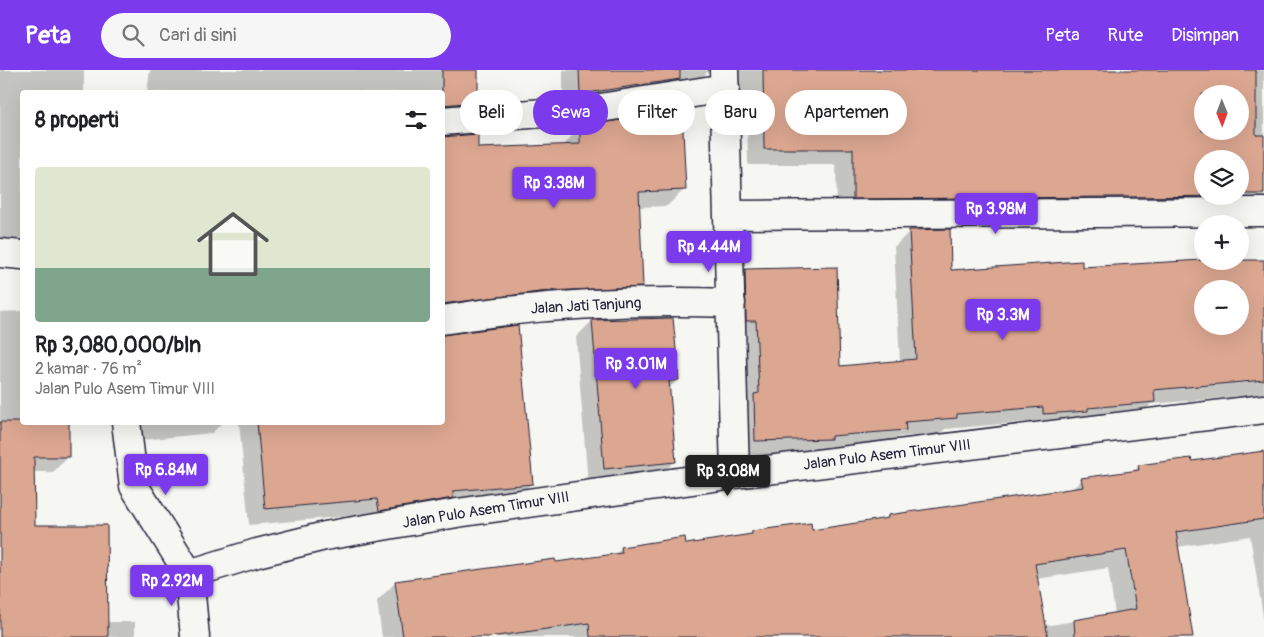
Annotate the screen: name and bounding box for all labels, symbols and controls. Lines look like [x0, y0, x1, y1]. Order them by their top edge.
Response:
search box [101, 13, 451, 58]
text: Peta [25, 21, 71, 50]
icon: search [119, 21, 147, 49]
text: Cari di sini [159, 23, 236, 47]
text: Peta [1045, 24, 1080, 47]
text: Rute [1108, 24, 1143, 47]
text: Disimpan [1171, 24, 1239, 47]
north arrow [1194, 85, 1249, 140]
map controls [1194, 85, 1249, 335]
chip: Beli [460, 90, 523, 135]
chip: Sewa [533, 90, 608, 135]
chip: Filter [618, 90, 695, 135]
chip: Baru [705, 90, 775, 135]
chip: Apartemen [785, 90, 907, 135]
icon: filters [402, 106, 430, 134]
text: 8 properti [35, 107, 119, 134]
button: layers [1194, 150, 1249, 205]
pin: Rp 3.38M [502, 166, 606, 209]
text: Rp 3.38M [523, 173, 585, 193]
pin: Rp 3.98M [944, 192, 1048, 235]
icon: home [188, 199, 278, 289]
text: Rp 3.98M [966, 199, 1026, 219]
button: + [1194, 215, 1249, 270]
pin: Rp 4.44M [657, 230, 761, 273]
text: Rp 4.44M [677, 237, 741, 257]
button: − [1194, 280, 1249, 335]
street label: Jalan Jati Tanjung [530, 294, 642, 318]
pin: Rp 3.3M [957, 298, 1049, 341]
text: Rp 3.3M [976, 305, 1030, 325]
text: Rp 3,080,000/bln [35, 332, 201, 359]
pin: Rp 3.01M [584, 348, 688, 390]
text: Rp 3.01M [605, 354, 667, 374]
text: 2 kamar · 76 m² [35, 359, 142, 379]
text: Jalan Pulo Asem Timur VIII [35, 379, 215, 399]
street label: Jalan Pulo Asem Timur VIII [802, 435, 972, 475]
pin: Rp 6.84M [114, 454, 218, 496]
pin: Rp 3.08M [676, 454, 780, 497]
text: Rp 6.84M [135, 460, 197, 480]
text: Rp 3.08M [696, 461, 760, 481]
street label: Jalan Pulo Asem Timur VIII [401, 487, 571, 533]
pin: Rp 2.92M [120, 564, 224, 607]
text: Rp 2.92M [141, 571, 203, 591]

